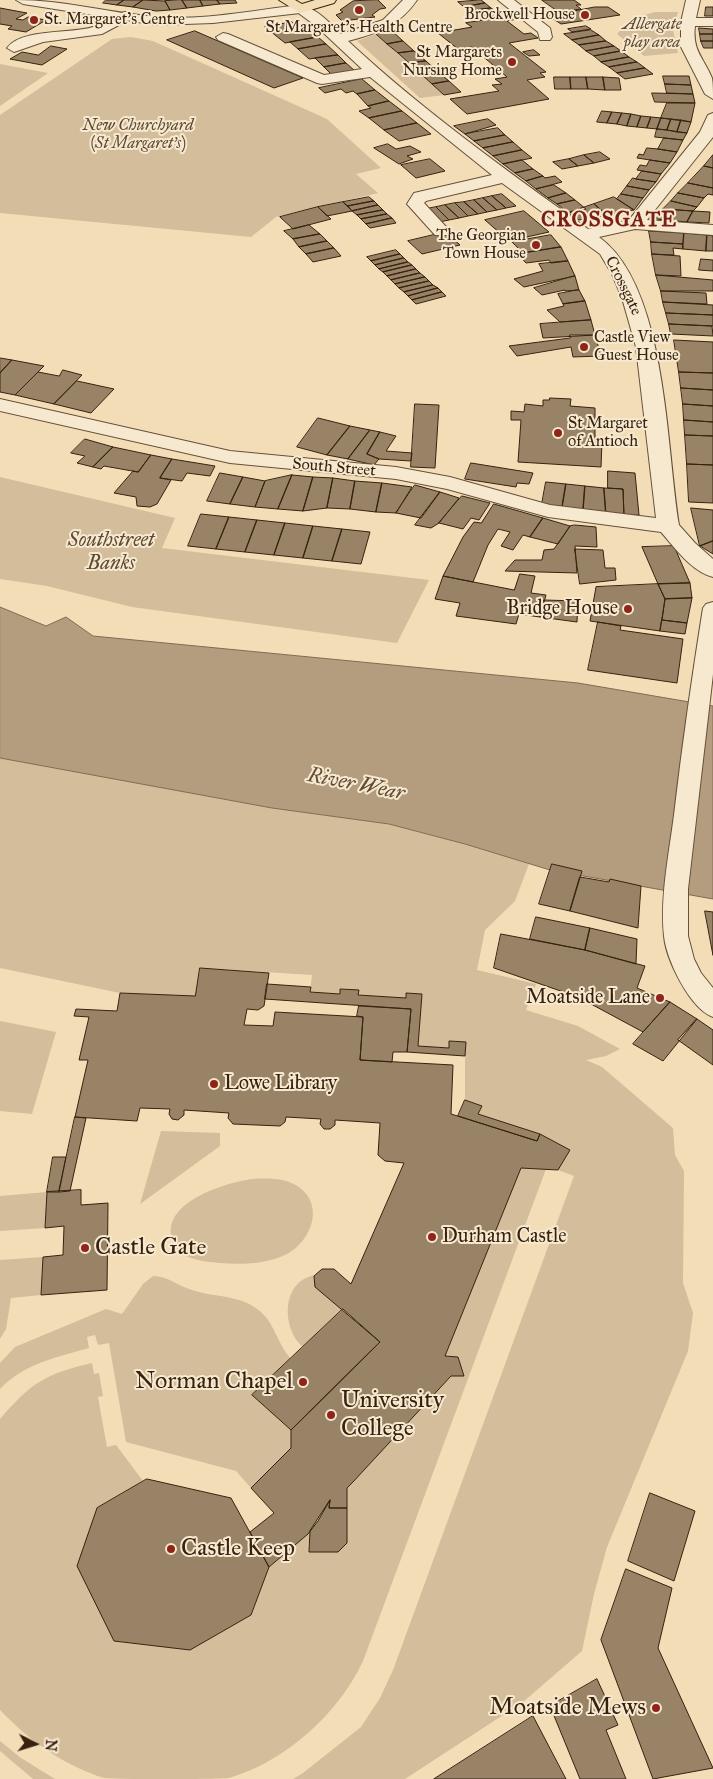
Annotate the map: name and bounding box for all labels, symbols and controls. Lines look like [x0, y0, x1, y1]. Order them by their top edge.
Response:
marker: St Margaret's Health Centre [353, 4, 365, 16]
place label: Brockwell House [464, 5, 575, 25]
marker: Brockwell House [579, 9, 591, 21]
place label: St. Margaret's Centre [44, 10, 185, 30]
marker: St. Margaret's Centre [28, 14, 40, 26]
park label: Allergate play area [622, 15, 682, 53]
place label: St Margaret's Health Centre [266, 18, 452, 38]
place label: St Margarets Nursing Home [403, 43, 502, 81]
marker: St Margarets Nursing Home [506, 56, 518, 68]
park label: New Churchyard (St Margaret's) [82, 116, 194, 154]
district label: CROSSGATE [540, 208, 678, 234]
place label: The Georgian Town House [436, 226, 526, 264]
marker: The Georgian Town House [530, 239, 542, 251]
street label: Crossgate [601, 253, 645, 319]
place label: Castle View Guest House [594, 328, 679, 366]
marker: Castle View Guest House [578, 341, 590, 353]
place label: St Margaret of Antioch [568, 414, 648, 452]
marker: St Margaret of Antioch [552, 427, 564, 439]
street label: South Street [291, 455, 377, 481]
park label: Southstreet Banks [68, 529, 154, 576]
place label: Bridge House [506, 597, 618, 621]
marker: Bridge House [622, 603, 634, 615]
water label: River Wear [305, 763, 407, 807]
place label: Moatside Lane [526, 986, 650, 1010]
marker: Moatside Lane [654, 992, 666, 1004]
place label: Lowe Library [224, 1072, 337, 1096]
marker: Lowe Library [208, 1078, 220, 1090]
place label: Durham Castle [442, 1225, 567, 1249]
marker: Durham Castle [426, 1231, 438, 1243]
place label: Castle Gate [95, 1234, 206, 1262]
marker: Castle Gate [79, 1242, 91, 1254]
place label: Norman Chapel [135, 1368, 293, 1396]
marker: Norman Chapel [297, 1376, 309, 1388]
place label: University College [341, 1387, 444, 1443]
marker: University College [325, 1409, 337, 1421]
place label: Castle Keep [181, 1535, 295, 1563]
marker: Castle Keep [165, 1543, 177, 1555]
place label: Moatside Mews [489, 1694, 646, 1722]
marker: Moatside Mews [650, 1702, 662, 1714]
north arrow [10, 1719, 60, 1769]
text: N [41, 1739, 59, 1752]

